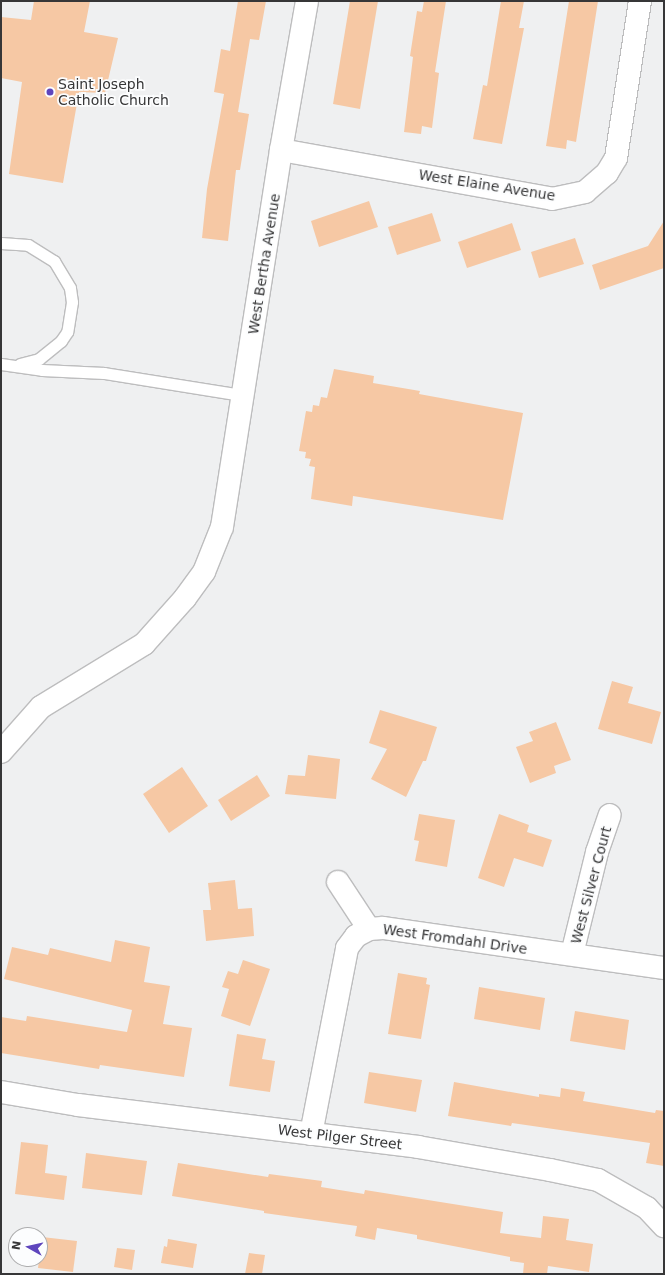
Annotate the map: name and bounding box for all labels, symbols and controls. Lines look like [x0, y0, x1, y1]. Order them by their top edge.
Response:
place label: Saint Joseph Catholic Church [58, 76, 169, 108]
marker: Saint Joseph Catholic Church [45, 87, 55, 97]
street label: West Elaine Avenue [418, 166, 556, 204]
street label: West Bertha Avenue [245, 192, 283, 336]
street label: West Silver Court [567, 824, 615, 946]
street label: West Fromdahl Drive [382, 921, 528, 957]
street label: West Pilger Street [277, 1121, 403, 1153]
north arrow [8, 1227, 48, 1267]
text: N [10, 1240, 24, 1251]

